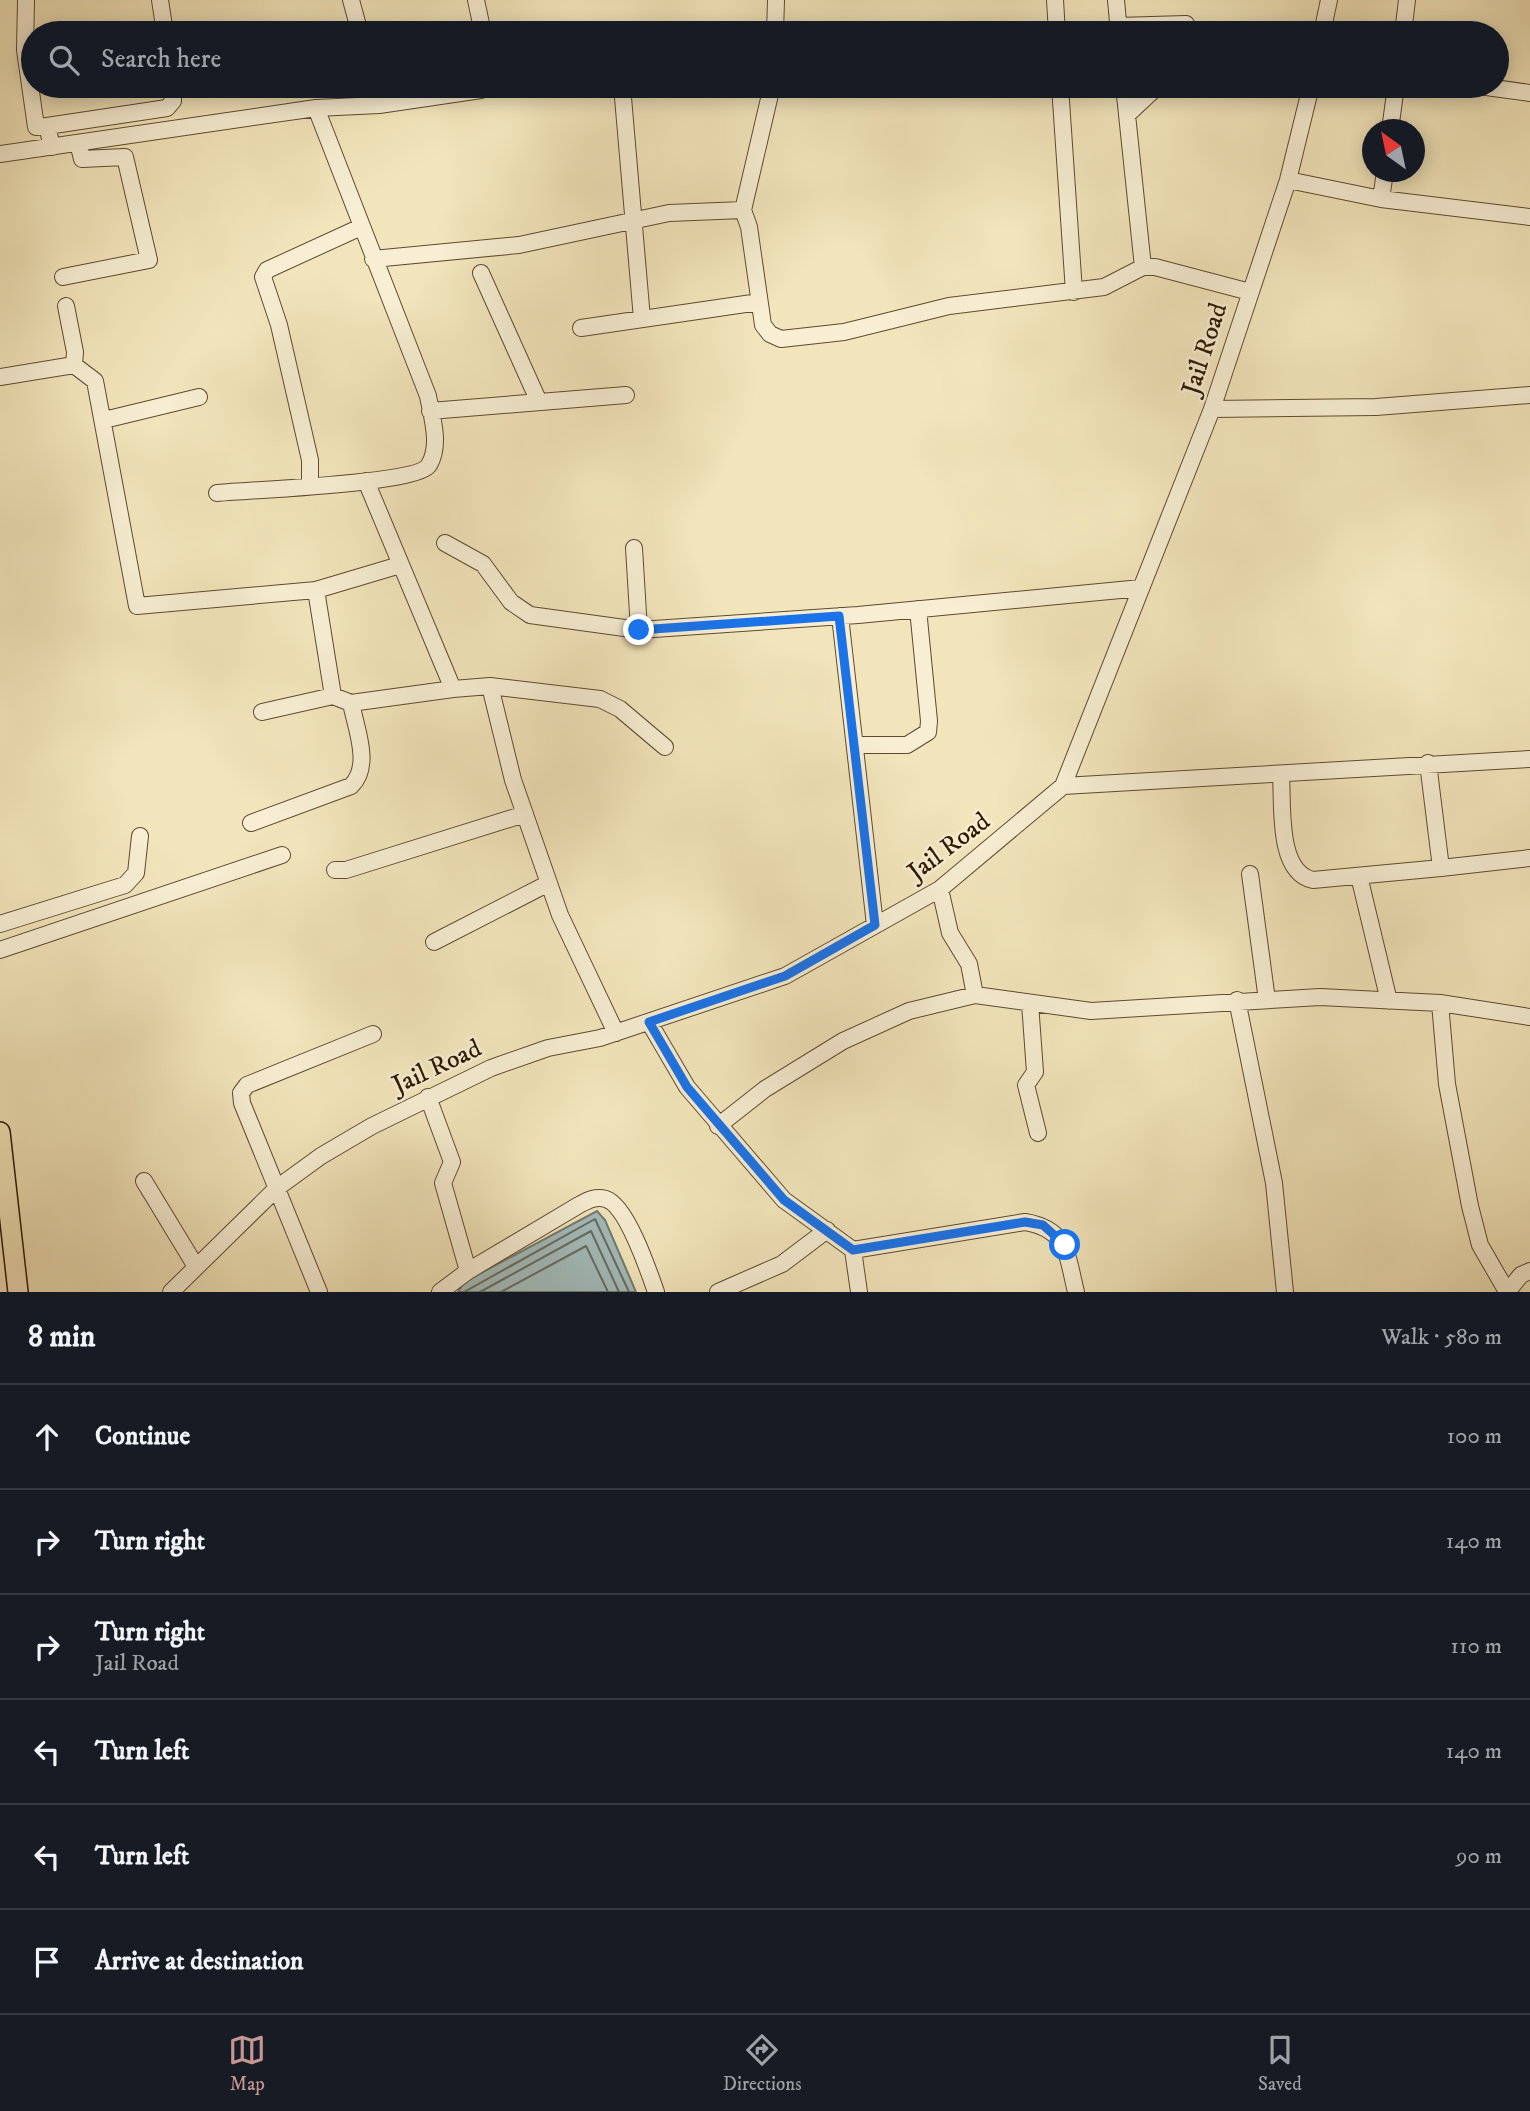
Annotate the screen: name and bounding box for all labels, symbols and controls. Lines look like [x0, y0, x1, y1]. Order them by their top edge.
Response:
search box [21, 21, 1509, 98]
icon: search [45, 41, 83, 79]
text: Search here [101, 43, 221, 76]
north arrow [1362, 119, 1425, 182]
street label: Jail Road [1174, 299, 1235, 401]
route end [623, 614, 654, 645]
street label: Jail Road [900, 805, 997, 890]
street label: Jail Road [385, 1032, 487, 1103]
route start [1049, 1229, 1080, 1260]
text: 8 min [28, 1319, 95, 1356]
text: Walk · 580 m [1381, 1323, 1502, 1352]
icon: ahead [28, 1418, 66, 1456]
text: Continue [95, 1420, 190, 1453]
text: 100 m [1447, 1422, 1502, 1451]
icon: right [28, 1523, 66, 1561]
text: Turn right [95, 1525, 205, 1558]
text: 140 m [1446, 1527, 1502, 1556]
text: Turn right [95, 1616, 205, 1649]
icon: right [28, 1628, 66, 1666]
text: 110 m [1451, 1632, 1502, 1661]
text: Jail Road [95, 1649, 179, 1678]
icon: left [28, 1733, 66, 1771]
text: Turn left [95, 1735, 189, 1768]
text: 140 m [1446, 1737, 1502, 1766]
icon: left [28, 1838, 66, 1876]
text: Turn left [95, 1840, 189, 1873]
text: 90 m [1456, 1842, 1502, 1871]
icon: arrive [28, 1943, 66, 1981]
text: Arrive at destination [95, 1945, 304, 1978]
tab: Map [228, 2031, 266, 2096]
tab: Directions [723, 2031, 802, 2096]
tab: Saved [1258, 2031, 1302, 2096]

